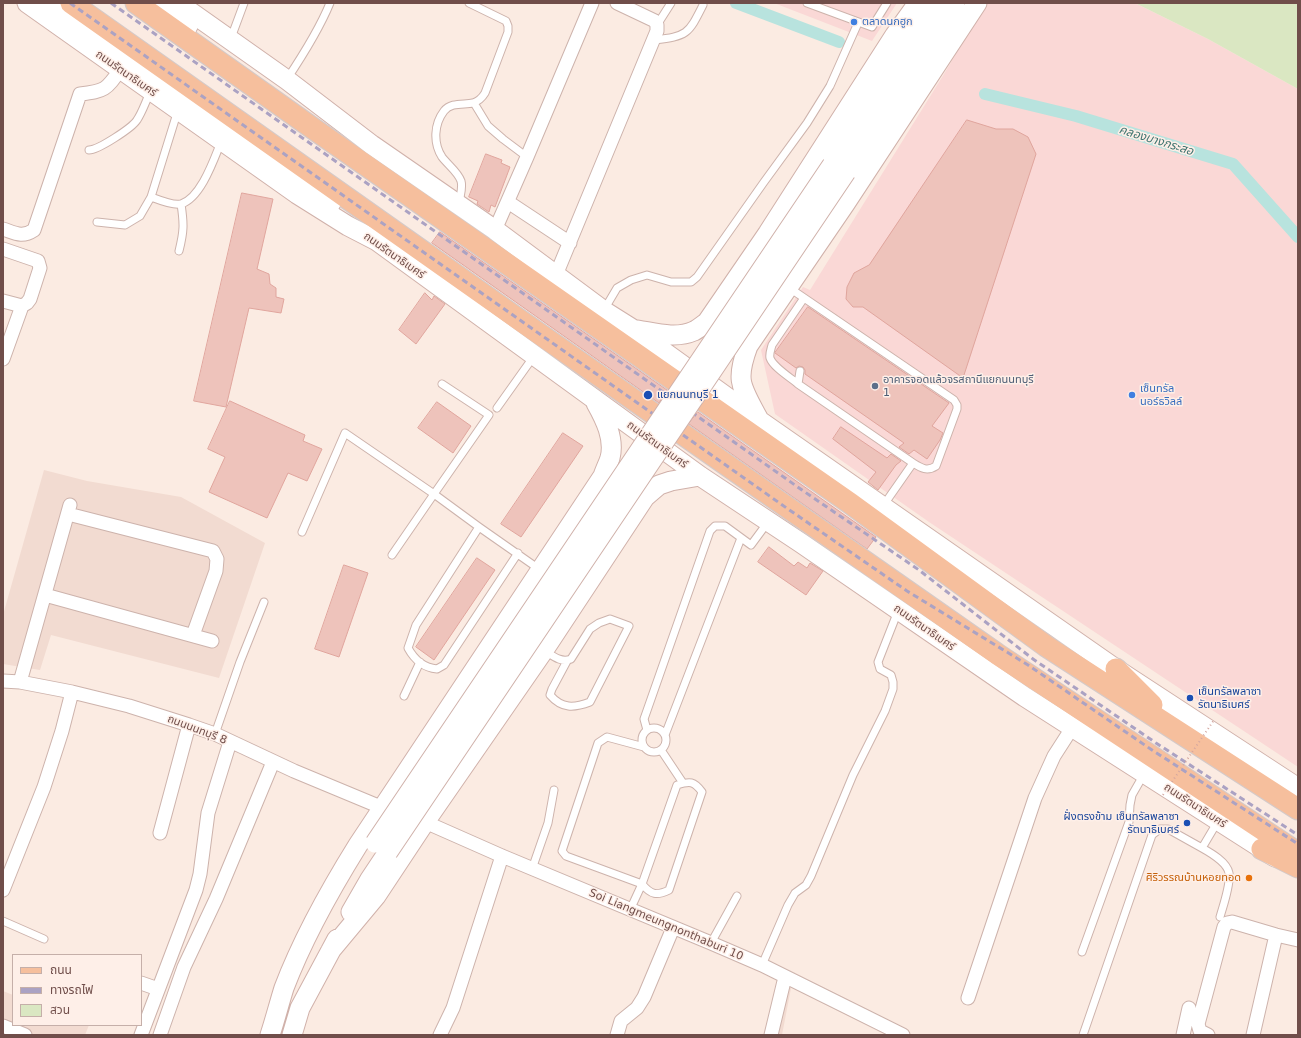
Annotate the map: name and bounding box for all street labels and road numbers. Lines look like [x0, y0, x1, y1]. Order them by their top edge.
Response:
street label: ถนนรัตนาธิเบศร์ [93, 48, 159, 100]
street label: ถนนรัตนาธิเบศร์ [361, 230, 427, 282]
street label: ถนนรัตนาธิเบศร์ [624, 419, 690, 471]
street label: ถนนรัตนาธิเบศร์ [891, 602, 957, 654]
street label: ถนนนนทบุรี 8 [165, 713, 229, 747]
street label: ถนนรัตนาธิเบศร์ [1161, 781, 1229, 831]
street label: Soi Liangmeungnonthaburi 10 [587, 886, 745, 964]

